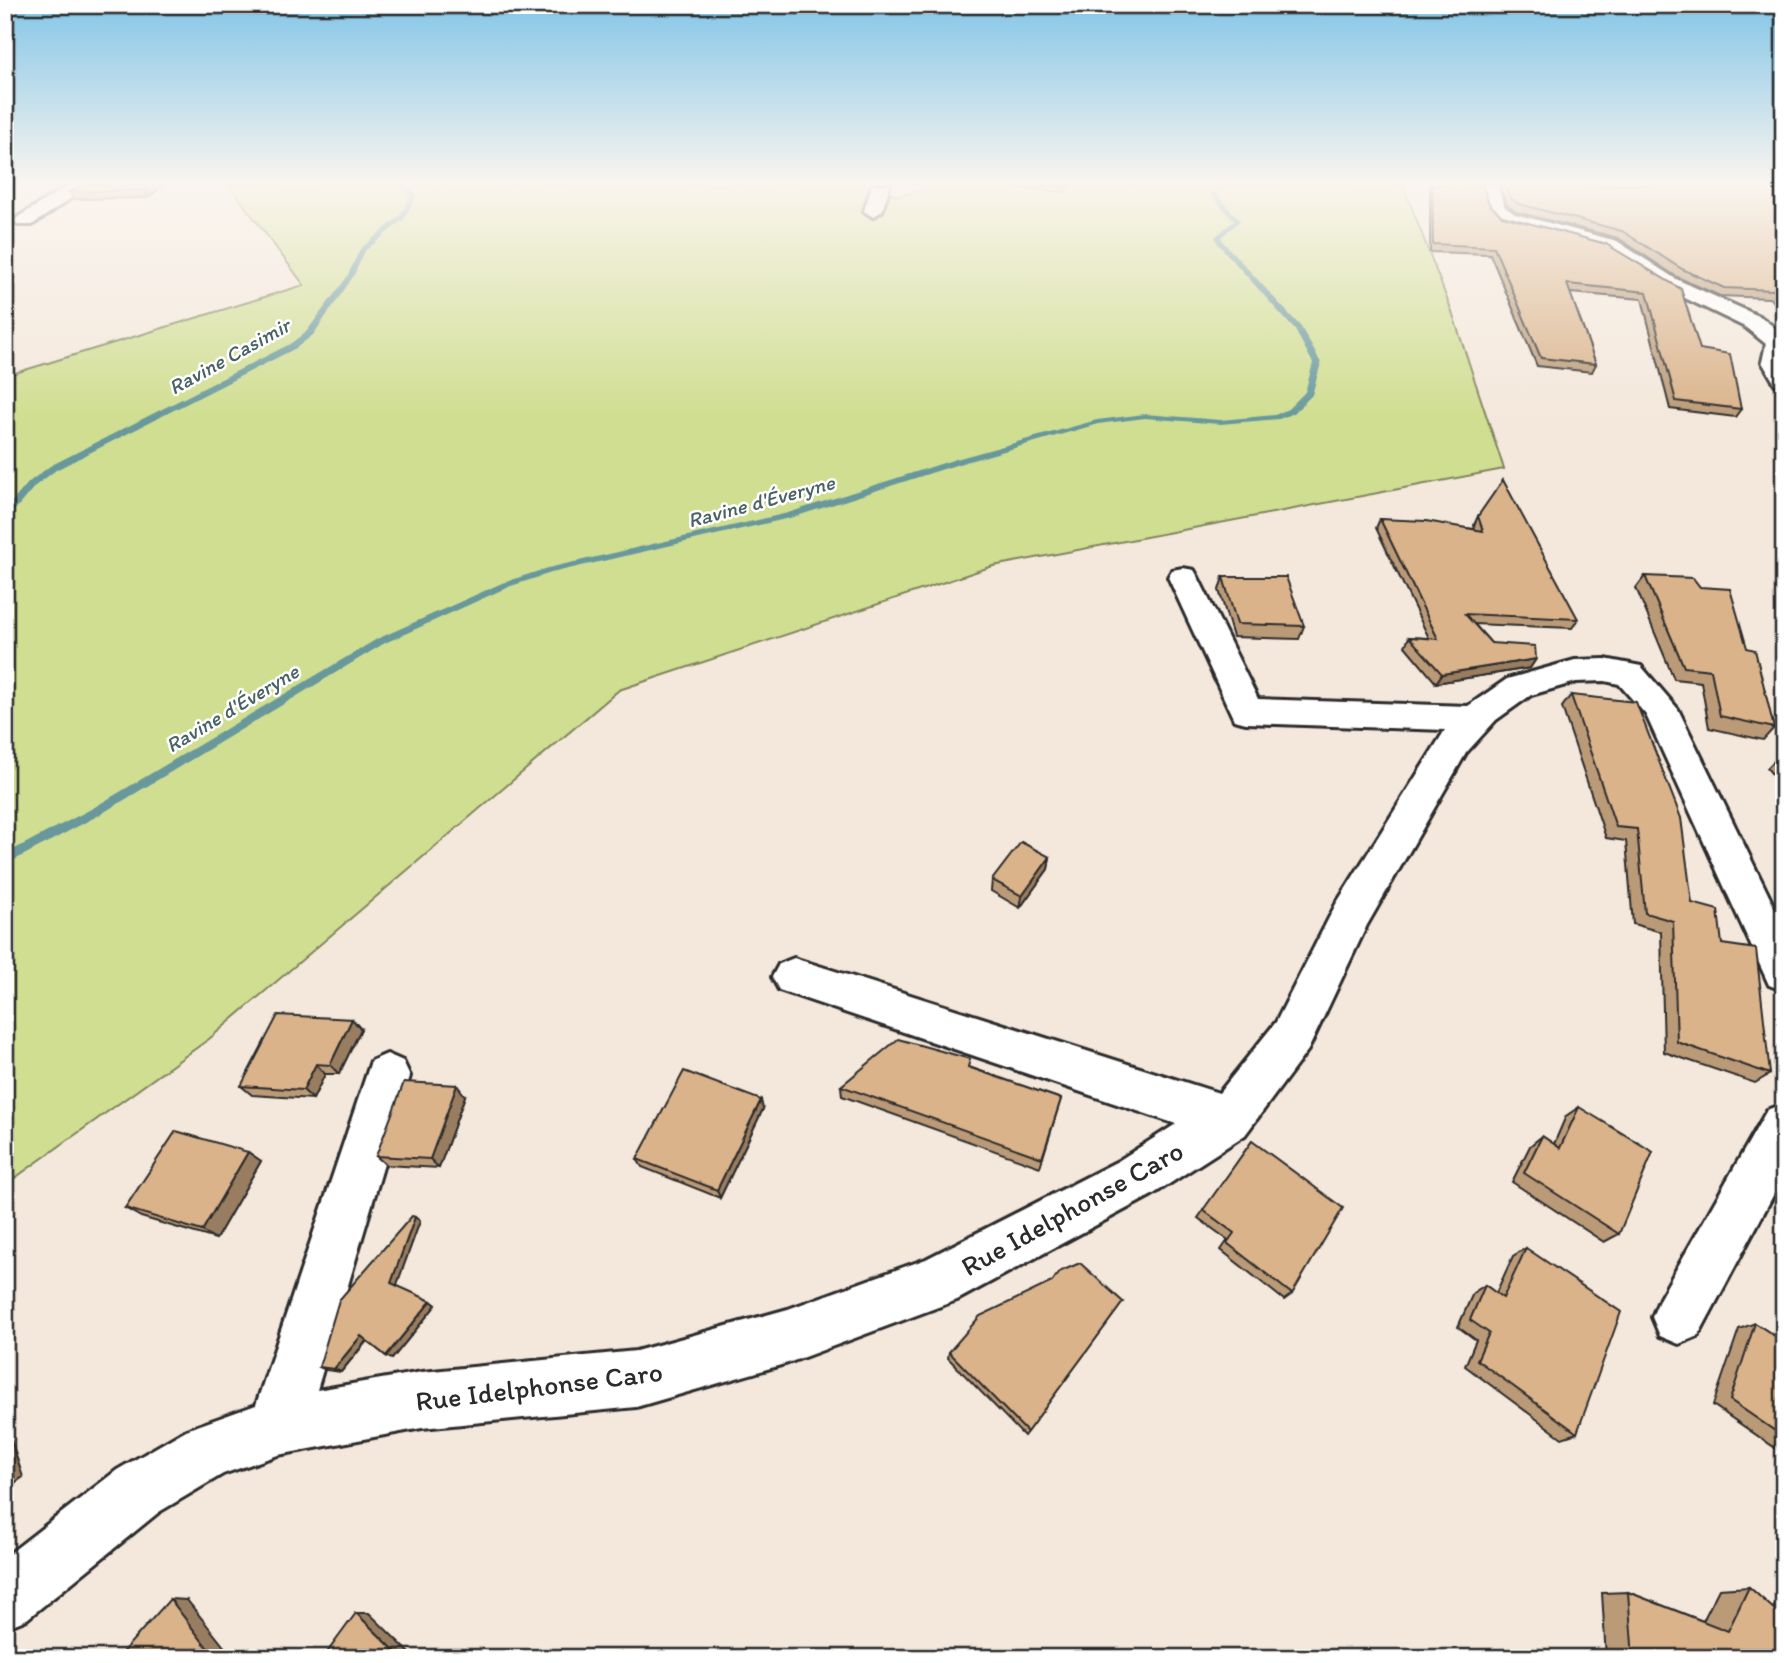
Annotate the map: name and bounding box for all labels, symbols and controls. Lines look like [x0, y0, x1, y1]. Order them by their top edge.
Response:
water label: Ravine Casimir [164, 311, 296, 400]
water label: Ravine d'Éveryne [685, 469, 838, 533]
water label: Ravine d'Éveryne [161, 658, 304, 758]
street label: Rue Idelphonse Caro [955, 1133, 1189, 1283]
street label: Rue Idelphonse Caro [414, 1354, 664, 1418]

